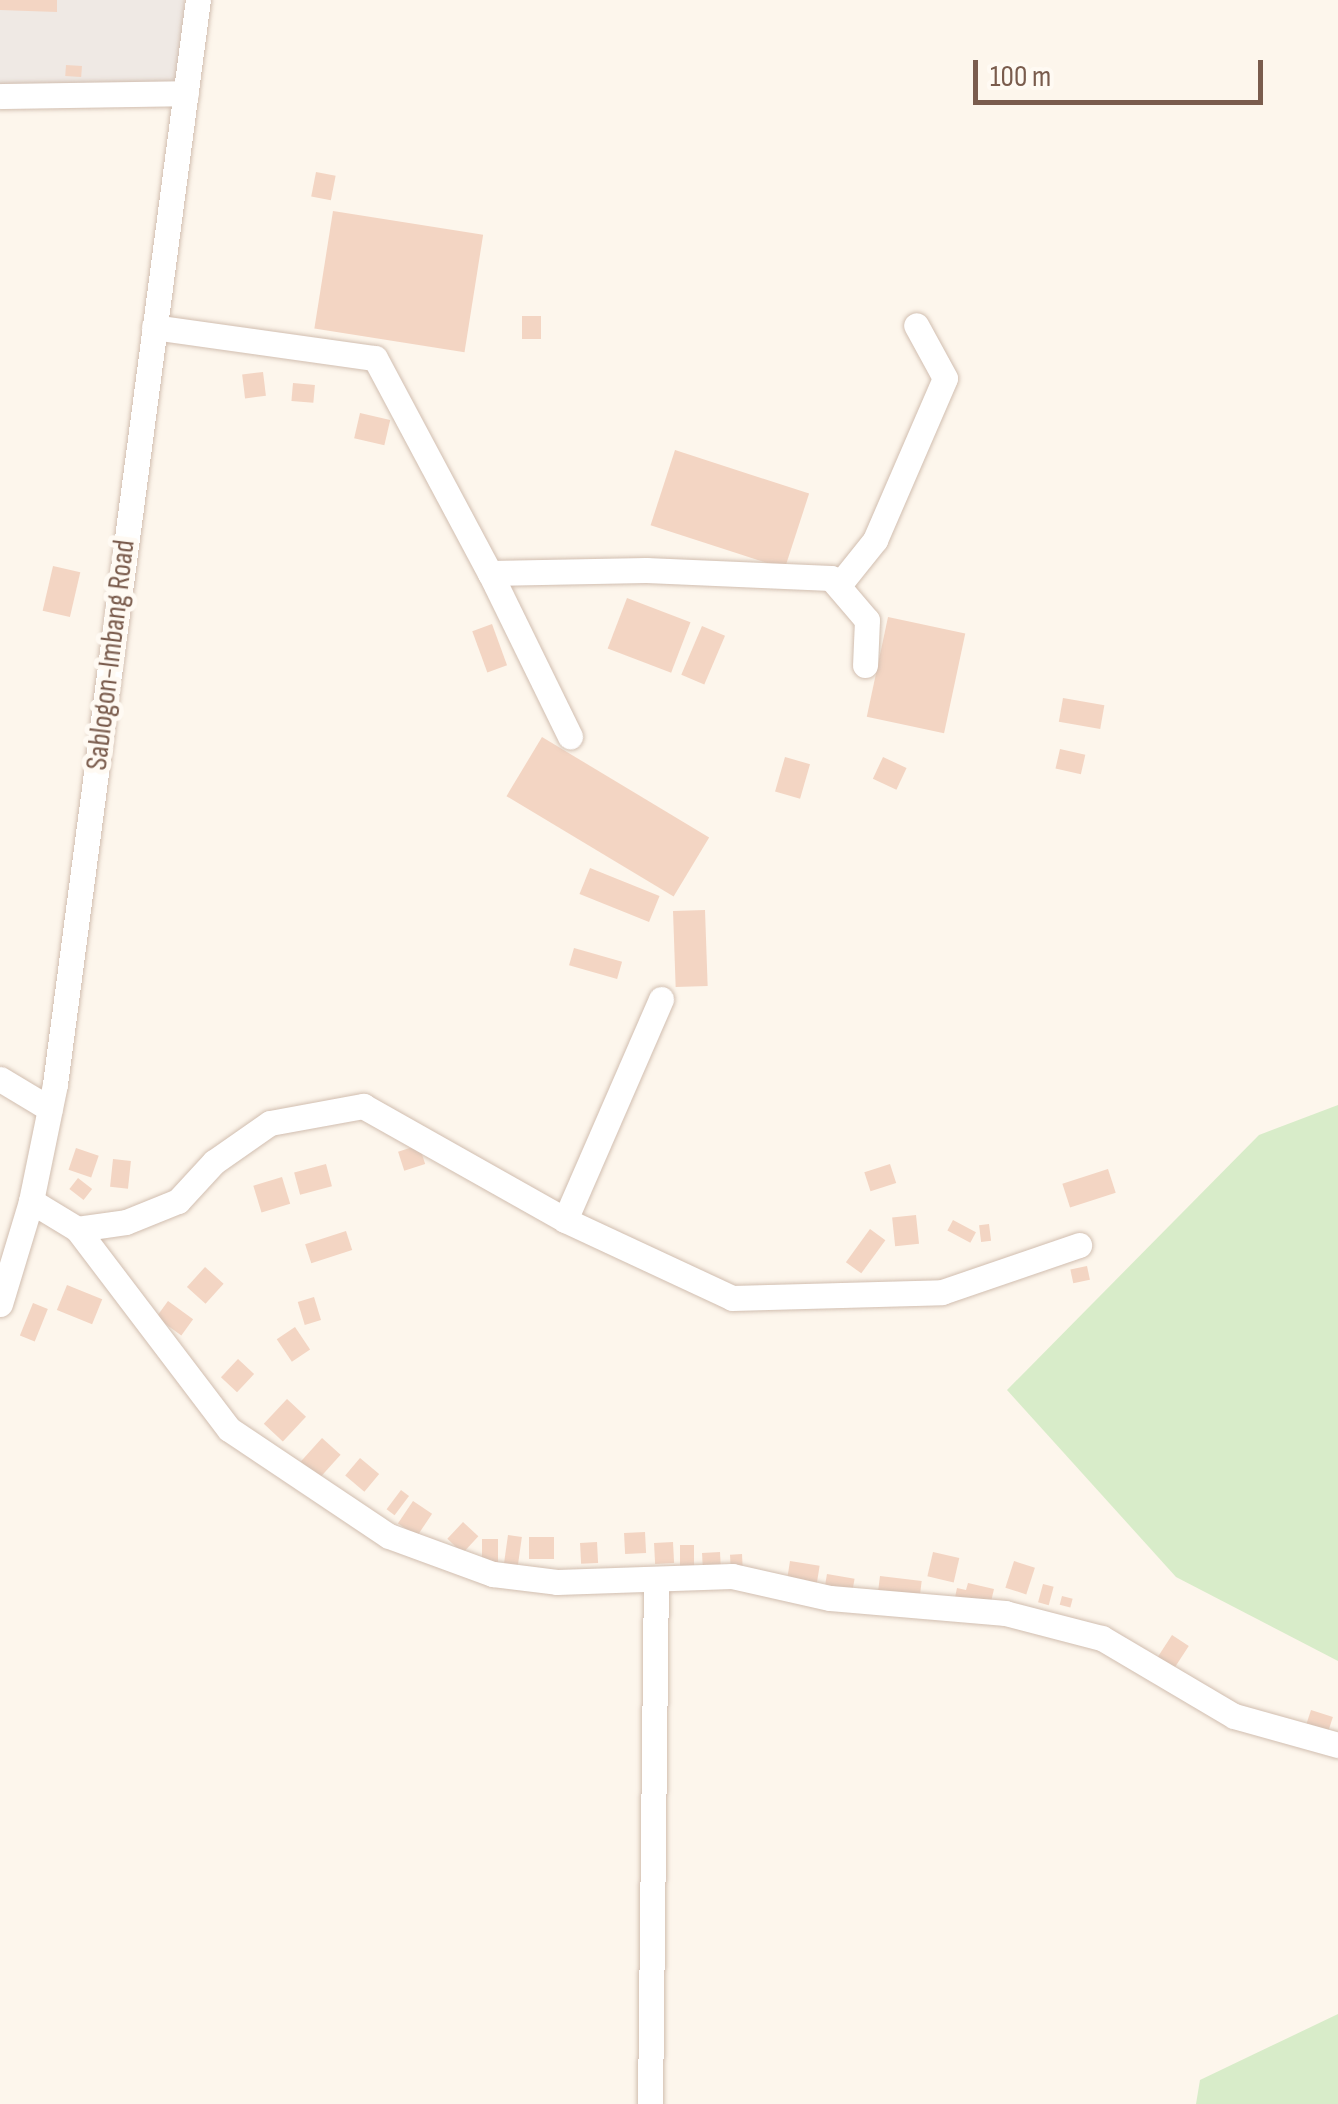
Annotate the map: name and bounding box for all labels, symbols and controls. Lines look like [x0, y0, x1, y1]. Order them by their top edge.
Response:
scale bar [978, 40, 1268, 102]
text: 100 m [990, 59, 1051, 95]
street label: Sablogon-Imbang Road [79, 538, 143, 772]

